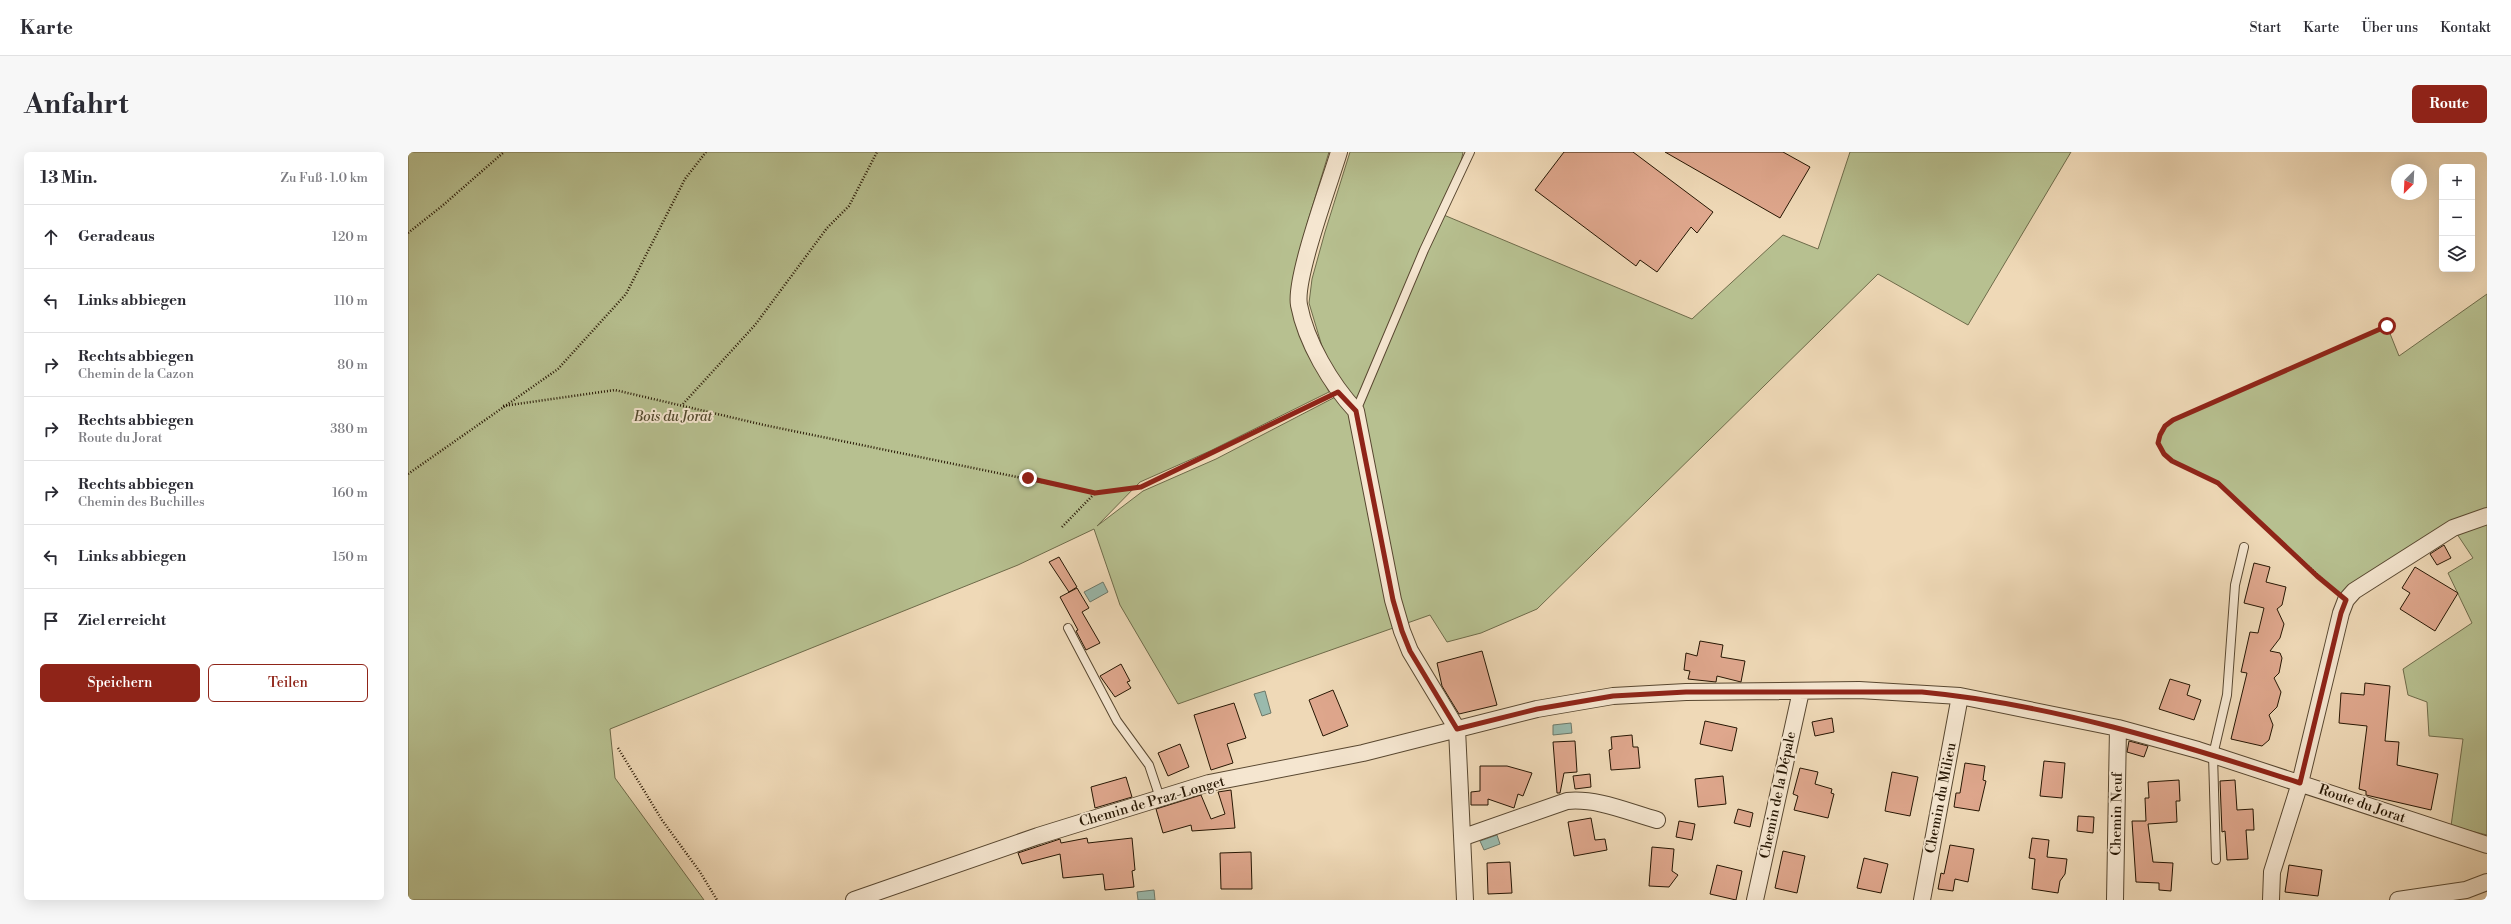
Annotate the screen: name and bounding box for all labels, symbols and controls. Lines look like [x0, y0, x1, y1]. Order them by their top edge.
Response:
text: Karte [20, 16, 73, 40]
text: Start [2249, 19, 2281, 37]
text: Karte [2303, 19, 2339, 37]
text: Über uns [2361, 19, 2418, 37]
text: Kontakt [2440, 19, 2491, 37]
button: Route [2412, 85, 2487, 123]
text: Anfahrt [24, 87, 128, 122]
north arrow [2391, 164, 2427, 200]
map controls [2439, 164, 2475, 272]
button: + [2439, 164, 2475, 200]
text: 13 Min. [40, 167, 97, 189]
text: Zu Fuß · 1.0 km [281, 170, 368, 186]
button: − [2439, 200, 2475, 236]
icon: ahead [40, 226, 62, 248]
text: Geradeaus [78, 227, 155, 246]
text: 120 m [332, 229, 368, 245]
button: layers [2439, 236, 2475, 272]
icon: left [40, 290, 62, 312]
text: Links abbiegen [78, 291, 186, 310]
text: 110 m [334, 293, 368, 309]
route start [2378, 317, 2396, 335]
text: Rechts abbiegen [78, 347, 194, 366]
icon: right [40, 354, 62, 376]
text: 80 m [337, 357, 368, 373]
text: Chemin de la Cazon [78, 366, 194, 382]
park label: Bois du Jorat [633, 408, 713, 426]
text: Rechts abbiegen [78, 411, 194, 430]
icon: right [40, 418, 62, 440]
text: 380 m [330, 421, 368, 437]
text: Route du Jorat [78, 430, 162, 446]
route end [1019, 469, 1037, 487]
text: Rechts abbiegen [78, 475, 194, 494]
icon: right [40, 482, 62, 504]
text: 160 m [332, 485, 368, 501]
text: Chemin des Buchilles [78, 494, 205, 510]
icon: left [40, 546, 62, 568]
text: Links abbiegen [78, 547, 186, 566]
text: 150 m [333, 549, 368, 565]
icon: arrive [40, 610, 62, 632]
text: Ziel erreicht [78, 611, 166, 630]
button: Speichern [40, 664, 200, 702]
button: Teilen [208, 664, 368, 702]
street label: Chemin de la Dépale [1756, 730, 1800, 860]
street label: Chemin du Milieu [1921, 741, 1961, 855]
street label: Chemin Neuf [2107, 771, 2127, 856]
street label: Chemin de Praz-Longet [1077, 773, 1227, 831]
street label: Route du Jorat [2316, 781, 2408, 827]

